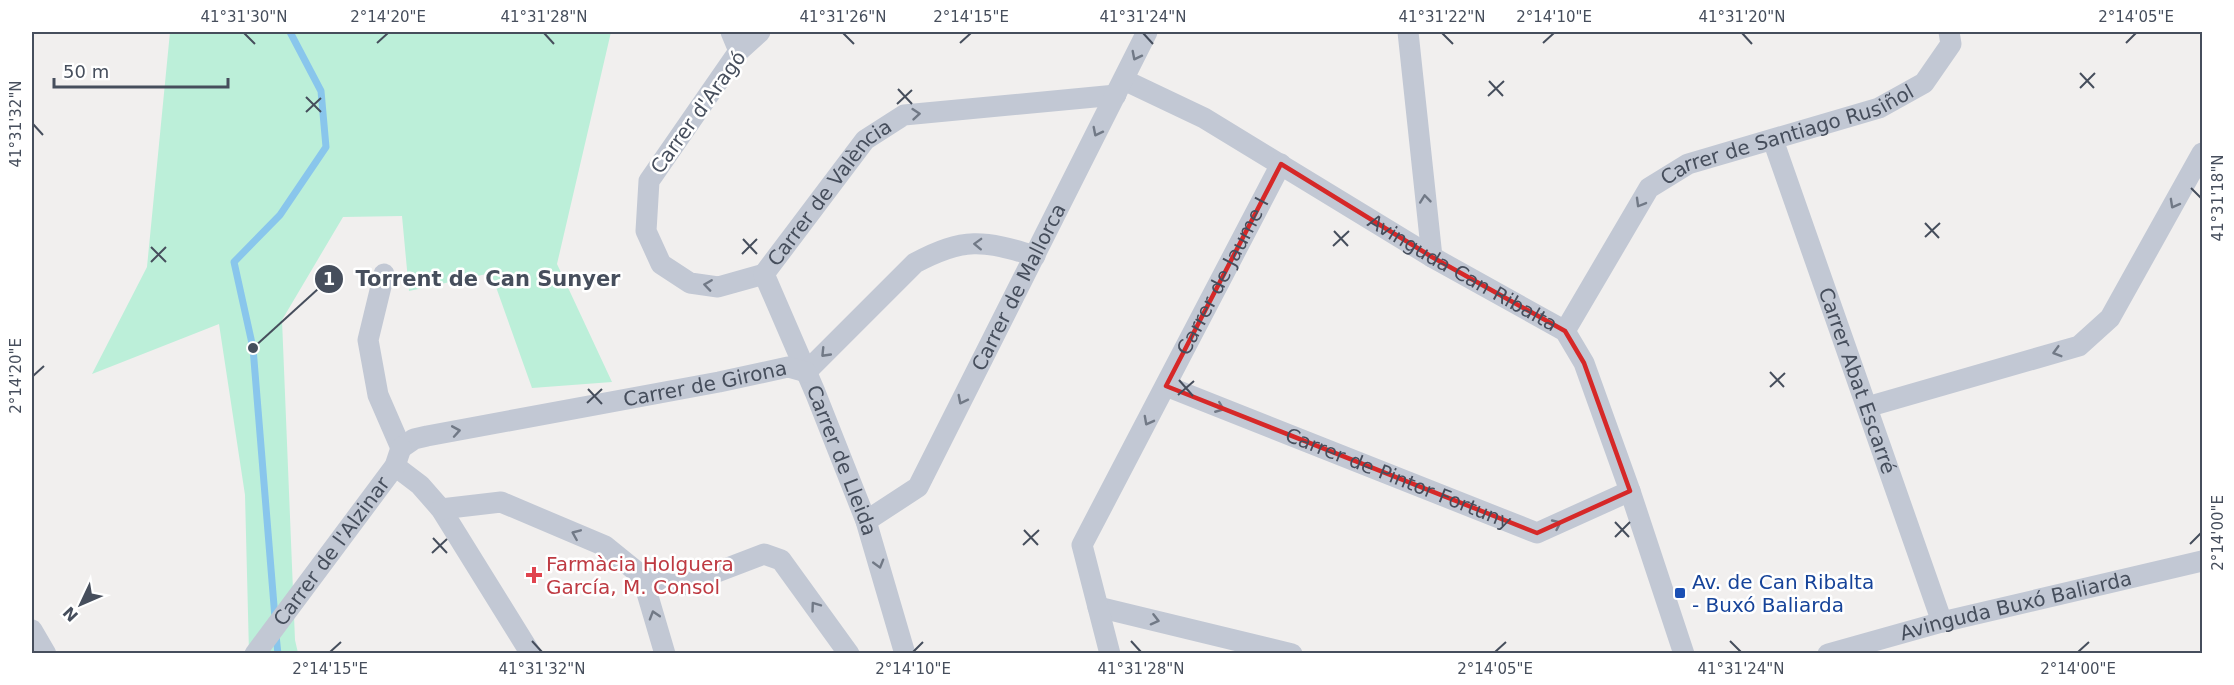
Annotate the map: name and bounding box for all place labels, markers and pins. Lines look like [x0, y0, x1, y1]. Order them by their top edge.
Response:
callout: Torrent de Can Sunyer [314, 259, 633, 298]
place label: Farmàcia Holguera García, M. Consol [546, 552, 734, 599]
marker: Farmàcia Holguera García, M. Consol [527, 568, 541, 582]
place label: Av. de Can Ribalta - Buxó Baliarda [1692, 570, 1874, 617]
marker: Av. de Can Ribalta - Buxó Baliarda [1673, 586, 1687, 600]

